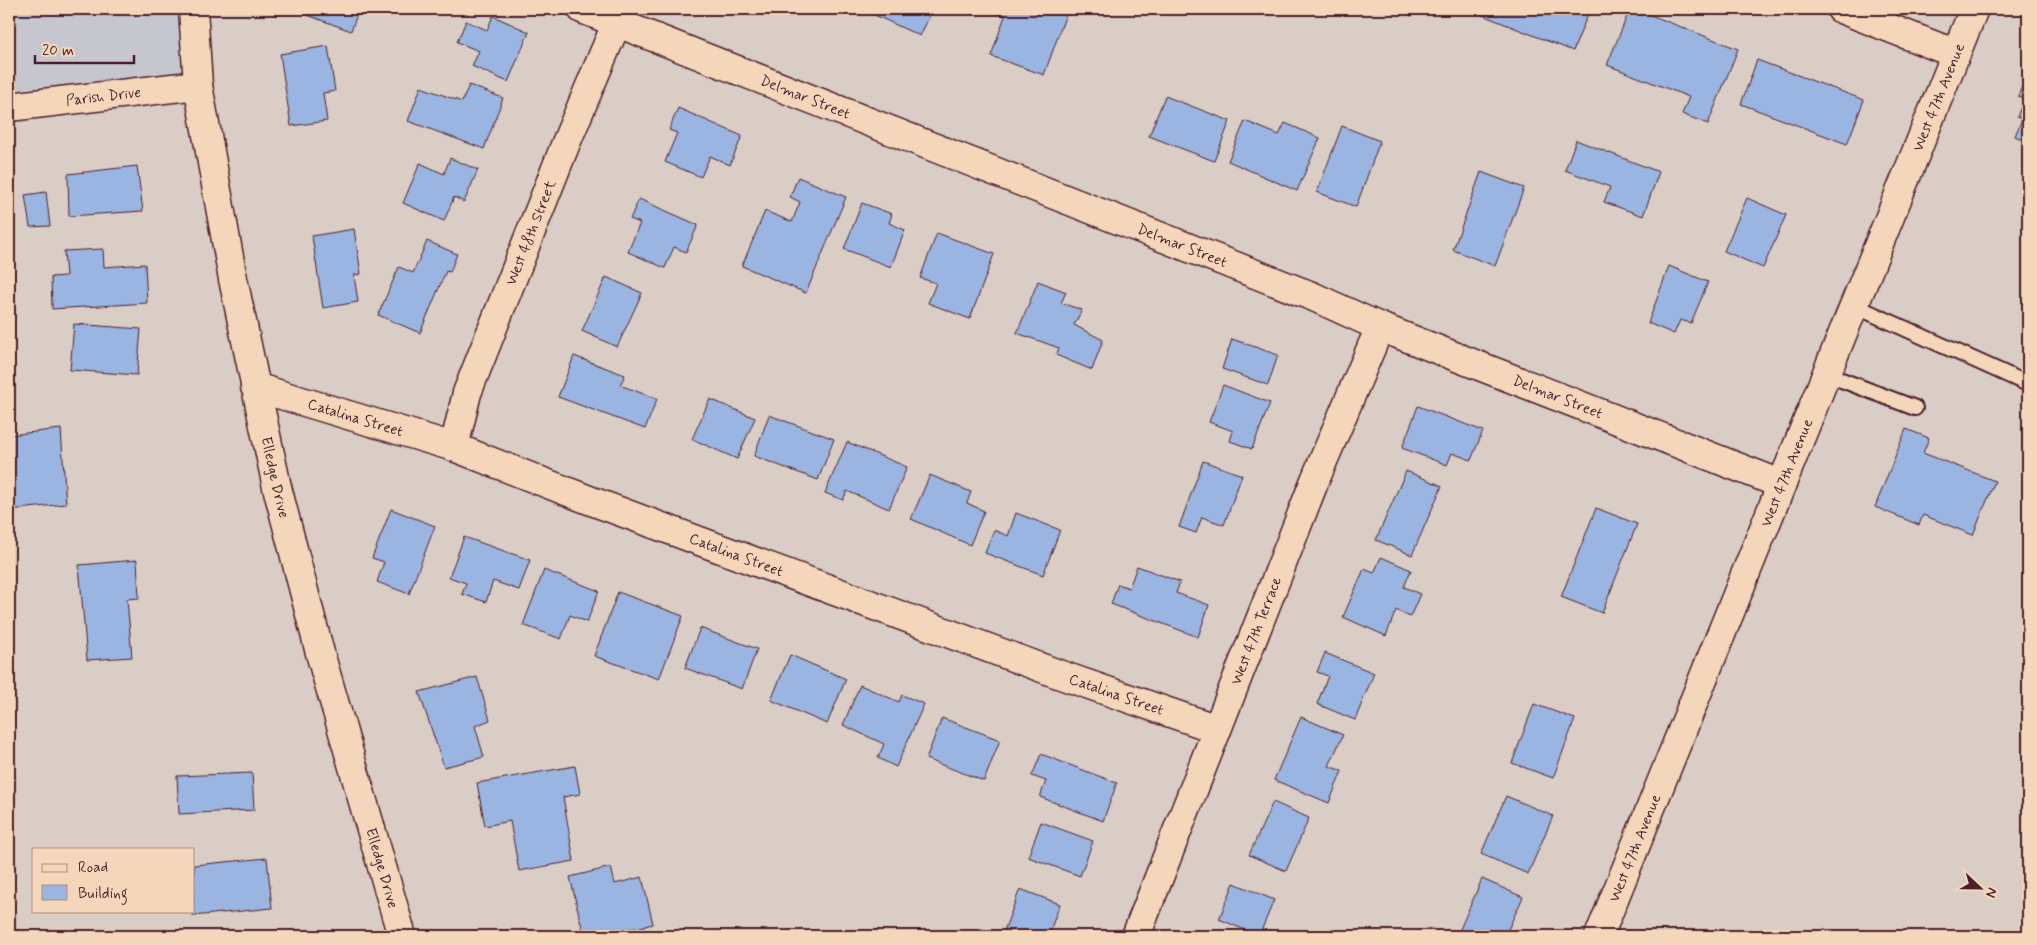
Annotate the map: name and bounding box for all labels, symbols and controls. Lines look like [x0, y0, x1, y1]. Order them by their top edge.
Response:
scale bar [35, 32, 134, 64]
street label: West 47th Avenue [1908, 40, 1970, 154]
text: 20 m [42, 41, 74, 61]
street label: Delmar Street [757, 71, 853, 125]
street label: Parish Drive [65, 83, 142, 111]
street label: West 48th Street [502, 177, 561, 289]
street label: Delmar Street [1134, 219, 1230, 273]
street label: Delmar Street [1509, 371, 1606, 424]
street label: Catalina Street [305, 394, 406, 442]
street label: West 47th Avenue [1757, 416, 1818, 530]
street label: Elledge Drive [256, 435, 294, 520]
street label: Catalina Street [686, 529, 786, 582]
street label: West 47th Terrace [1227, 574, 1287, 688]
street label: Catalina Street [1066, 670, 1167, 721]
street label: West 47th Avenue [1605, 791, 1666, 905]
street label: Elledge Drive [360, 826, 402, 911]
legend [32, 848, 195, 912]
text: Road [78, 858, 108, 878]
north arrow [1954, 862, 2004, 912]
text: Building [78, 884, 128, 905]
text: N [1981, 885, 2001, 900]

